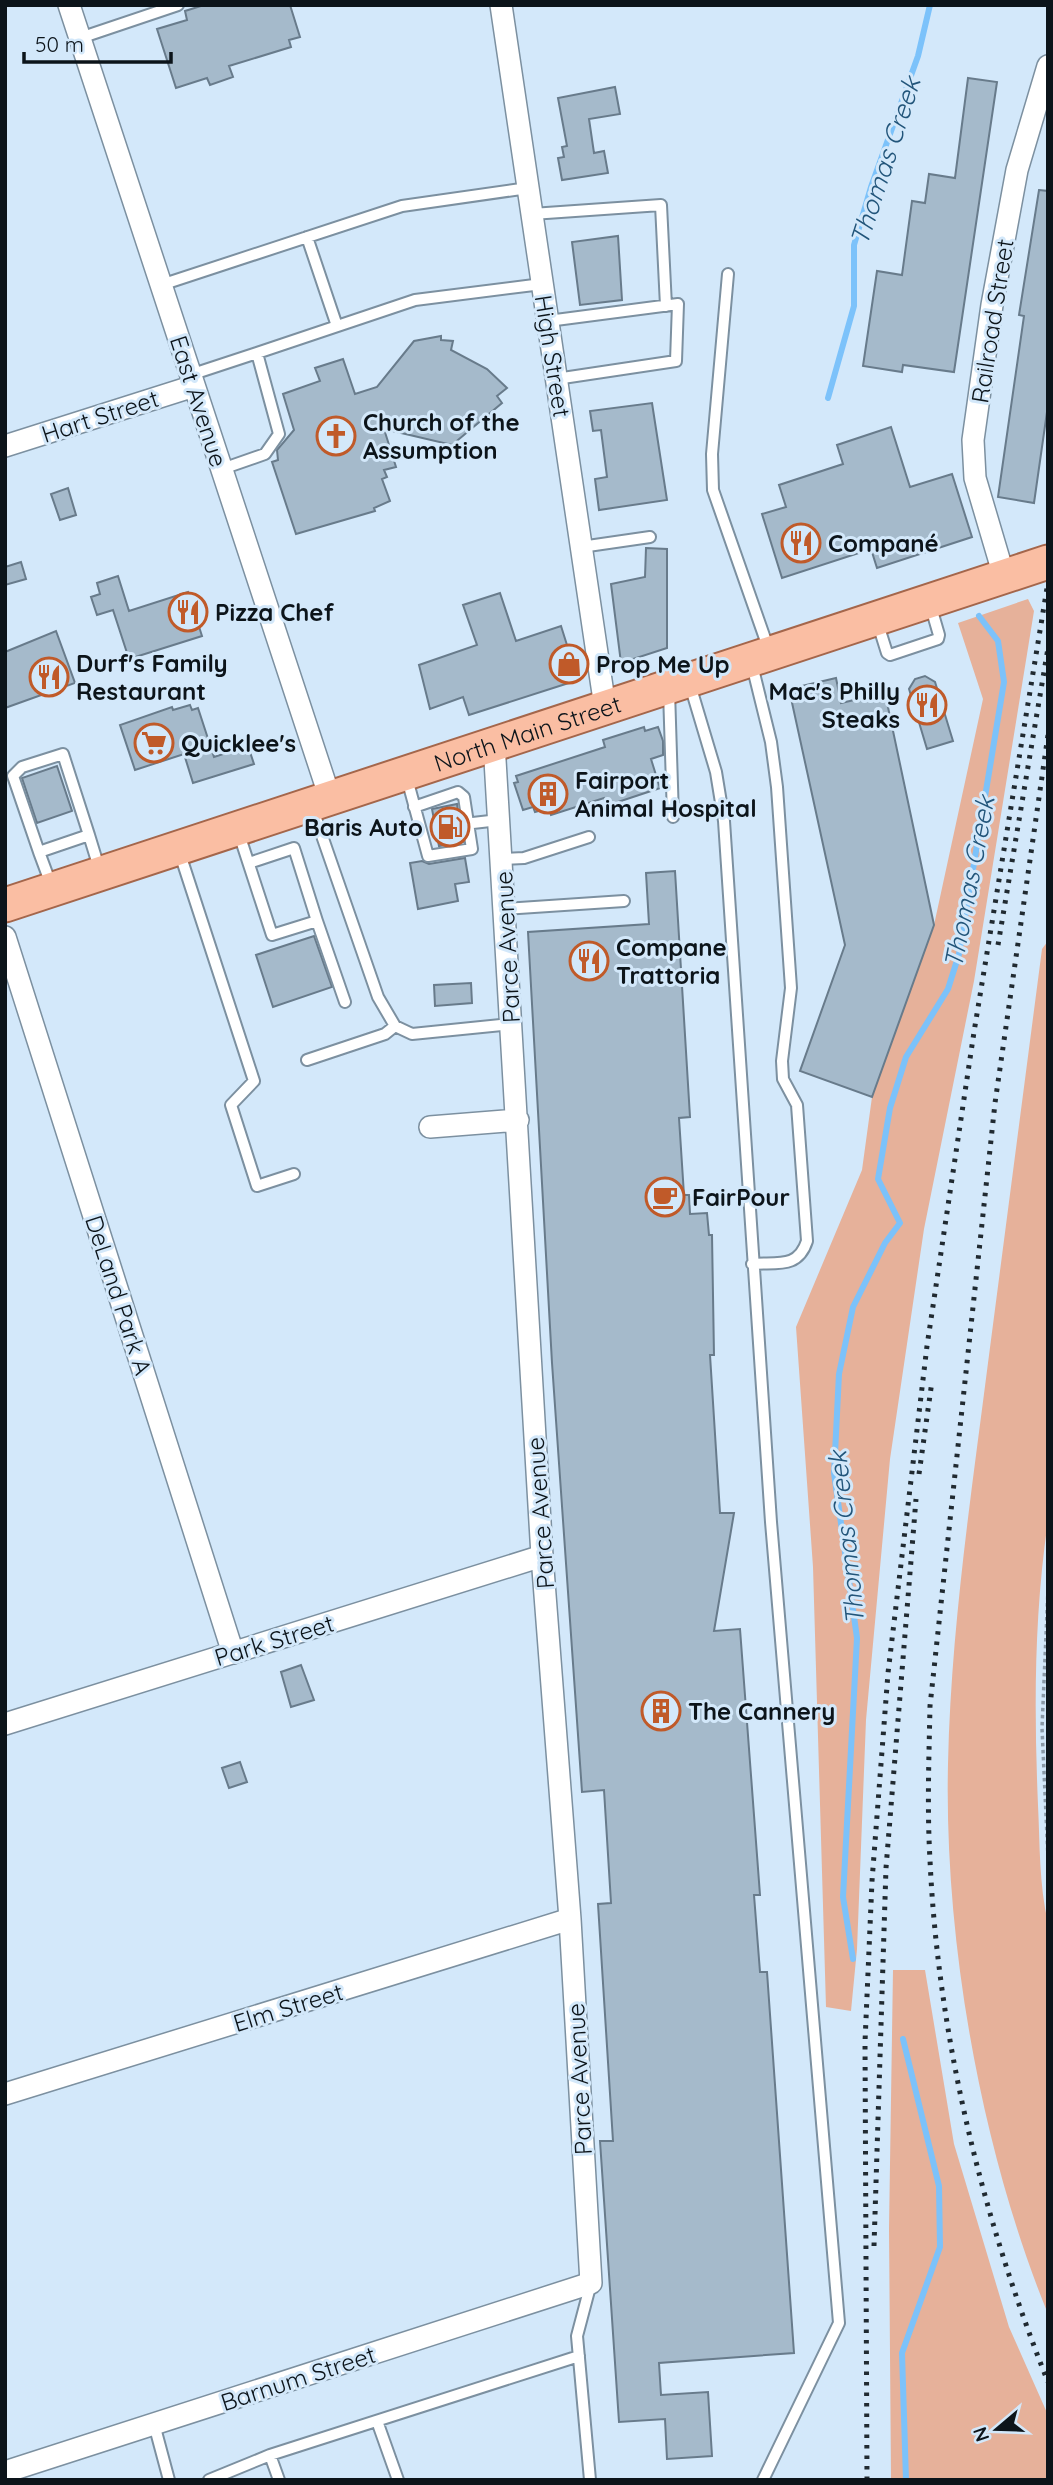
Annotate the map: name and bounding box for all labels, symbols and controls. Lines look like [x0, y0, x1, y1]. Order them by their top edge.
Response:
scale bar [24, 21, 172, 65]
text: 50 m [35, 31, 84, 57]
water label: Thomas Creek [842, 71, 928, 249]
street label: Railroad Street [964, 237, 1020, 405]
street label: High Street [529, 293, 577, 419]
street label: East Avenue [164, 332, 234, 470]
street label: Hart Street [38, 383, 162, 449]
place label: Church of the Assumption [363, 407, 520, 465]
church icon: Church of the Assumption [315, 415, 357, 457]
restaurant icon: Compané [780, 522, 822, 564]
place label: Compané [828, 528, 939, 558]
restaurant icon: Pizza Chef [167, 591, 209, 633]
place label: Pizza Chef [215, 597, 334, 627]
shop icon: Prop Me Up [548, 643, 590, 685]
place label: Durf's Family Restaurant [76, 648, 228, 706]
place label: Prop Me Up [596, 649, 730, 679]
restaurant icon: Durf's Family Restaurant [28, 656, 70, 698]
place label: Mac's Philly Steaks [769, 676, 900, 734]
restaurant icon: Mac's Philly Steaks [906, 684, 948, 726]
street label: North Main Street [430, 688, 625, 778]
supermarket icon: Quicklee's [133, 722, 175, 764]
place label: Quicklee's [181, 728, 296, 758]
place label: Fairport Animal Hospital [575, 765, 757, 823]
building icon: Fairport Animal Hospital [527, 773, 569, 815]
water label: Thomas Creek [936, 791, 1002, 971]
fuel station icon: Baris Auto [429, 806, 471, 848]
place label: Baris Auto [304, 812, 423, 842]
street label: Parce Avenue [488, 870, 526, 1024]
place label: Compane Trattoria [616, 932, 727, 990]
restaurant icon: Compane Trattoria [568, 940, 610, 982]
cafe icon: FairPour [644, 1176, 686, 1218]
place label: FairPour [692, 1182, 790, 1212]
street label: DeLand Park A [79, 1211, 159, 1379]
street label: Parce Avenue [520, 1436, 560, 1590]
water label: Thomas Creek [820, 1447, 872, 1627]
street label: Park Street [211, 1608, 337, 1672]
building icon: The Cannery [640, 1690, 682, 1732]
place label: The Cannery [688, 1696, 835, 1726]
street label: Elm Street [229, 1976, 347, 2038]
street label: Parce Avenue [560, 2002, 598, 2156]
street label: Barnum Street [217, 2339, 379, 2417]
north arrow [962, 2394, 1032, 2464]
text: N [967, 2424, 995, 2445]

